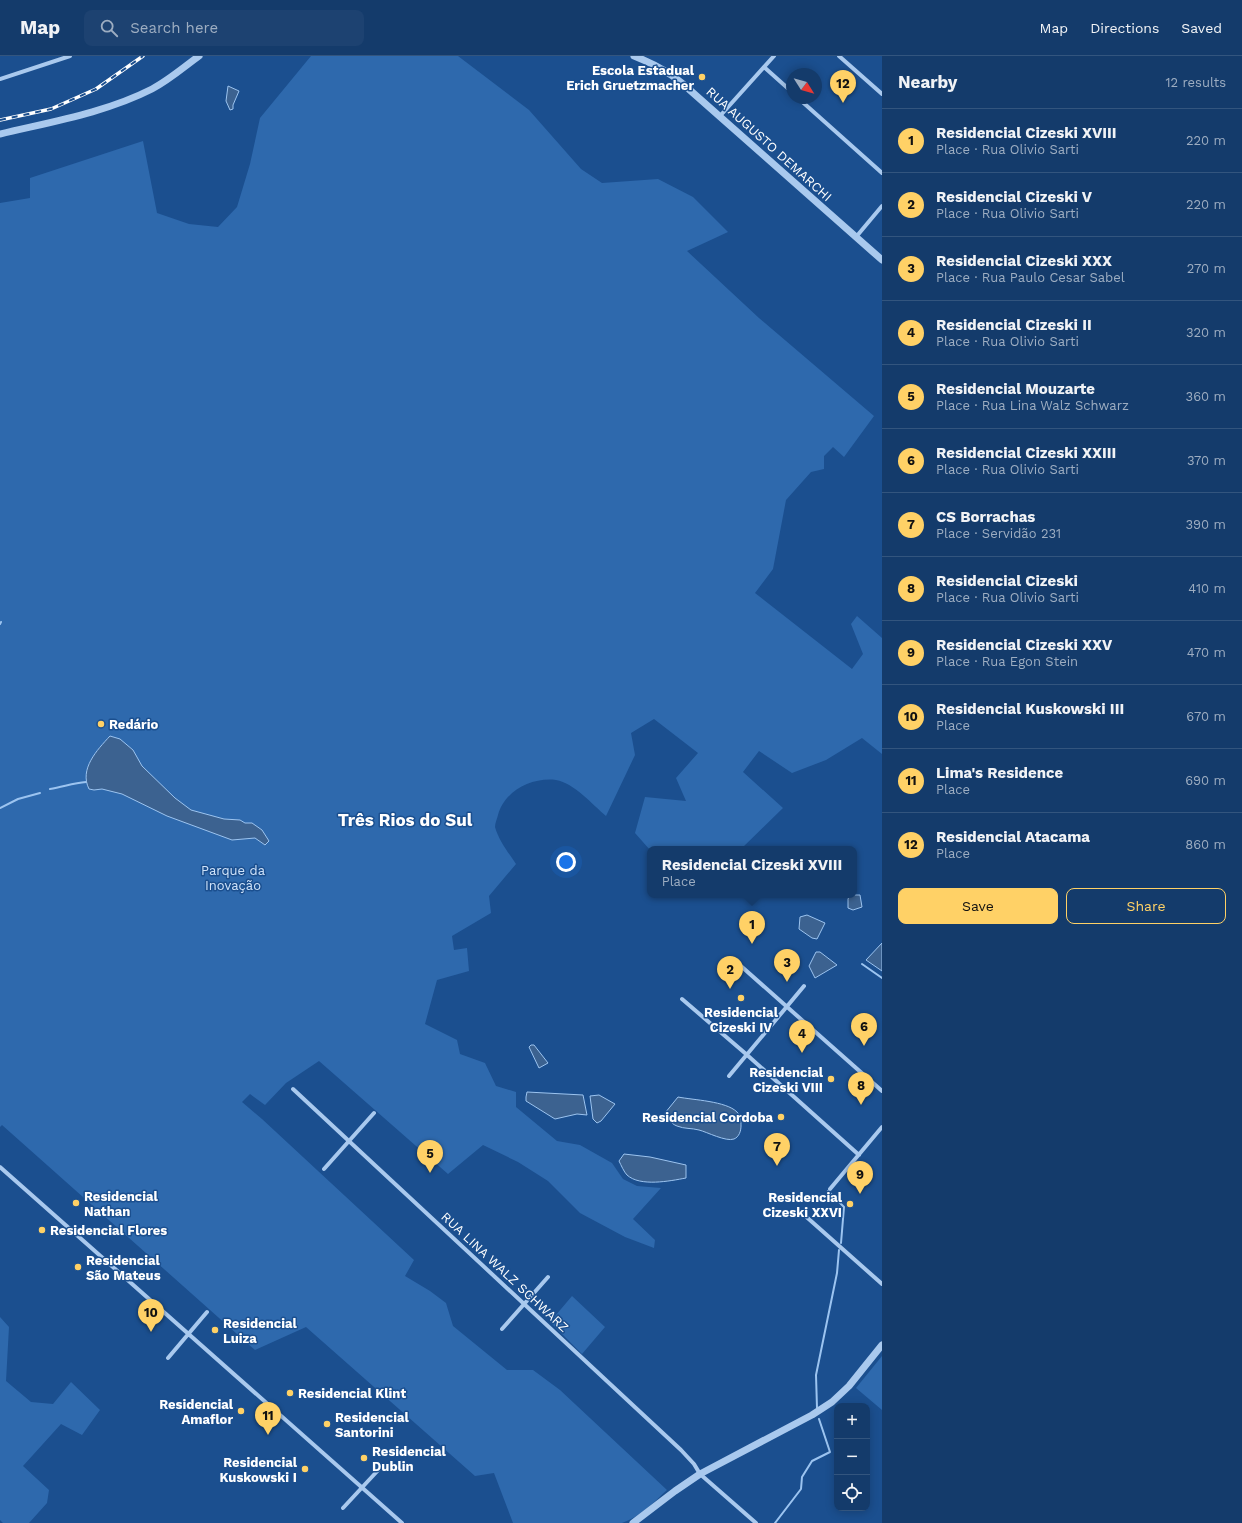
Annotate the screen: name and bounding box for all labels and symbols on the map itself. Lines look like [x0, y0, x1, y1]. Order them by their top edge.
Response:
place label: Escola Estadual Erich Gruetzmacher [566, 63, 695, 93]
north arrow [786, 68, 822, 104]
pin: 12 [830, 70, 856, 103]
marker: Escola Estadual Erich Gruetzmacher [697, 72, 707, 82]
street label: RUA AUGUSTO DEMARCHI [703, 84, 835, 204]
place label: Redário [109, 717, 158, 732]
marker: Redário [96, 719, 106, 729]
district label: Três Rios do Sul [338, 810, 473, 830]
your location [556, 852, 576, 872]
park label: Parque da Inovação [201, 863, 266, 893]
pin: 1 [739, 911, 765, 944]
pin: 3 [774, 949, 800, 982]
pin: 2 [717, 956, 743, 989]
marker: Residencial Cizeski IV [736, 993, 746, 1003]
place label: Residencial Cizeski IV [704, 1005, 779, 1035]
pin: 6 [851, 1013, 877, 1046]
pin: 4 [789, 1020, 815, 1053]
place label: Residencial Cizeski VIII [749, 1065, 824, 1095]
pin: 8 [848, 1072, 874, 1105]
marker: Residencial Cizeski VIII [826, 1074, 836, 1084]
place label: Residencial Cordoba [642, 1110, 773, 1125]
marker: Residencial Cordoba [776, 1112, 786, 1122]
pin: 7 [764, 1133, 790, 1166]
pin: 5 [417, 1140, 443, 1173]
pin: 9 [847, 1161, 873, 1194]
place label: Residencial Nathan [84, 1189, 159, 1219]
place label: Residencial Cizeski XXVI [762, 1190, 843, 1220]
marker: Residencial Nathan [71, 1198, 81, 1208]
marker: Residencial Cizeski XXVI [845, 1199, 855, 1209]
street label: RUA LINA WALZ SCHWARZ [438, 1209, 572, 1335]
place label: Residencial Flores [50, 1223, 167, 1238]
marker: Residencial Flores [37, 1225, 47, 1235]
place label: Residencial São Mateus [86, 1253, 161, 1283]
marker: Residencial São Mateus [73, 1262, 83, 1272]
pin: 10 [138, 1299, 164, 1332]
place label: Residencial Luiza [223, 1316, 298, 1346]
marker: Residencial Luiza [210, 1325, 220, 1335]
place label: Residencial Klint [298, 1386, 406, 1401]
marker: Residencial Klint [285, 1388, 295, 1398]
place label: Residencial Amaflor [159, 1397, 234, 1427]
pin: 11 [255, 1402, 281, 1435]
marker: Residencial Amaflor [236, 1406, 246, 1416]
place label: Residencial Santorini [335, 1410, 410, 1440]
marker: Residencial Santorini [322, 1419, 332, 1429]
place label: Residencial Dublin [372, 1444, 447, 1474]
marker: Residencial Dublin [359, 1453, 369, 1463]
place label: Residencial Kuskowski I [219, 1455, 298, 1485]
marker: Residencial Kuskowski I [300, 1464, 310, 1474]

